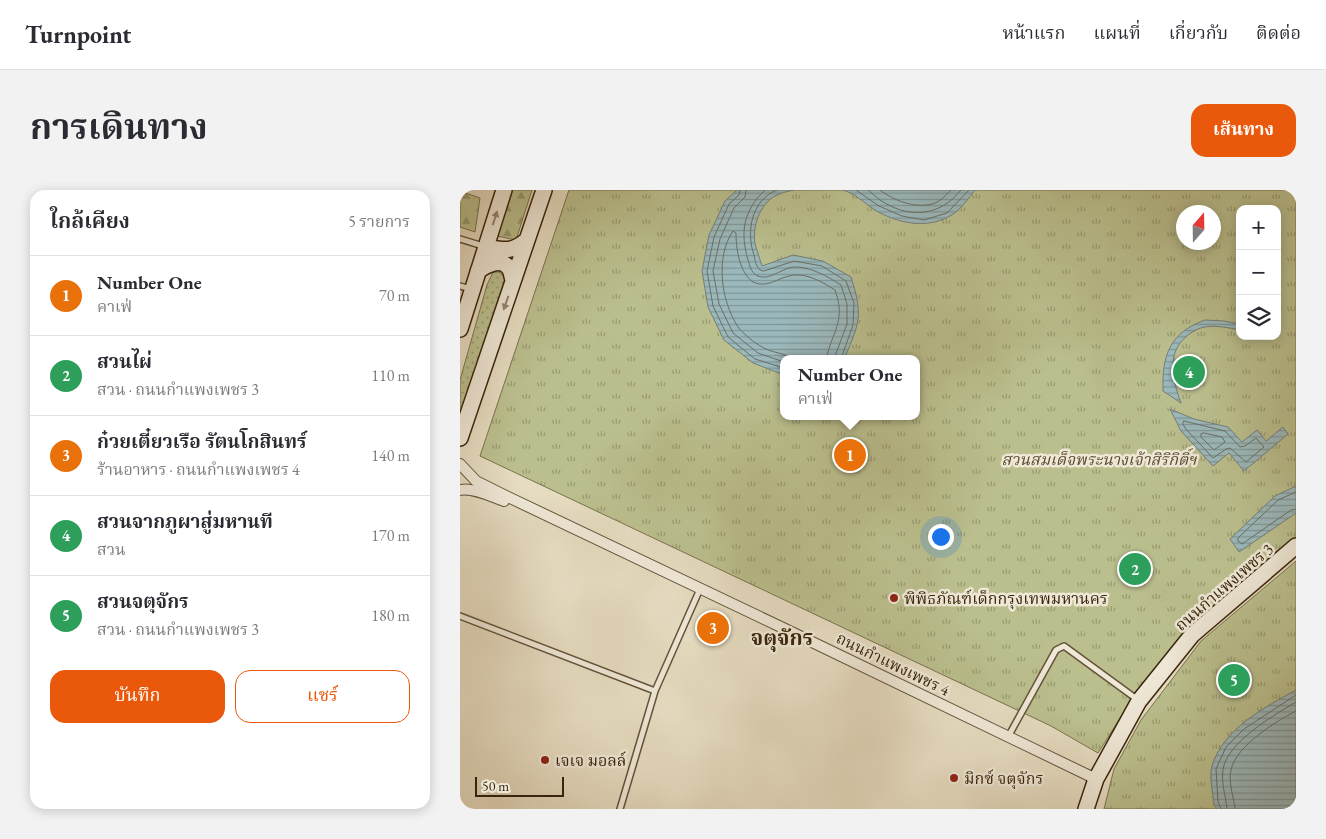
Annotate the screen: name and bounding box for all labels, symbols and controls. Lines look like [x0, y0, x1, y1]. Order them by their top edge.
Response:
text: Turnpoint [25, 19, 131, 50]
text: หน้าแรก [1002, 21, 1065, 44]
text: แผนที่ [1093, 21, 1141, 44]
text: เกี่ยวกับ [1169, 21, 1228, 44]
text: ติดต่อ [1256, 21, 1301, 44]
text: การเดินทาง [30, 104, 208, 149]
button: เส้นทาง [1191, 104, 1296, 157]
north arrow [1176, 205, 1221, 250]
map controls [1236, 205, 1281, 340]
button: + [1236, 205, 1281, 250]
text: ใกล้เคียง [50, 207, 130, 234]
text: 5 รายการ [348, 211, 410, 232]
one-way arrow [492, 211, 499, 226]
button: − [1236, 250, 1281, 295]
text: Number One [97, 270, 202, 295]
text: 1 [62, 285, 70, 306]
text: 70 m [379, 285, 410, 306]
button: layers [1236, 295, 1281, 340]
text: คาเฟ่ [97, 296, 132, 317]
one-way arrow [501, 296, 509, 311]
text: สวนไผ่ [97, 349, 152, 374]
pin: 4 [1173, 353, 1205, 391]
popup [780, 355, 920, 420]
text: Number One [798, 362, 902, 387]
text: 2 [62, 365, 70, 386]
text: 110 m [371, 365, 410, 386]
text: สวน · ถนนกำแพงเพชร 3 [97, 379, 259, 400]
text: คาเฟ่ [798, 388, 833, 409]
text: ก๋วยเตี๋ยวเรือ รัตนโกสินทร์ [97, 429, 307, 454]
pin: 1 [834, 436, 866, 474]
text: 3 [62, 445, 70, 466]
text: 140 m [371, 445, 410, 466]
park label: สวนสมเด็จพระนางเจ้าสิริกิติ์ฯ [1001, 448, 1197, 470]
text: ร้านอาหาร · ถนนกำแพงเพชร 4 [97, 459, 300, 480]
text: สวนจากภูผาสู่มหานที [97, 509, 273, 534]
your location [928, 524, 954, 550]
text: 4 [62, 525, 70, 546]
text: 170 m [371, 525, 410, 546]
street label: ถนนกำแพงเพชร 3 [1170, 538, 1278, 635]
text: สวน [97, 539, 126, 560]
pin: 2 [1119, 550, 1151, 588]
place label: พิพิธภัณฑ์เด็กกรุงเทพมหานคร [904, 588, 1108, 610]
text: สวนจตุจักร [97, 589, 189, 614]
marker: พิพิธภัณฑ์เด็กกรุงเทพมหานคร [888, 592, 900, 604]
text: 5 [62, 605, 70, 626]
text: 180 m [371, 605, 410, 626]
pin: 3 [697, 609, 729, 647]
text: สวน · ถนนกำแพงเพชร 3 [97, 619, 259, 640]
district label: จตุจักร [751, 624, 813, 652]
street label: ถนนกำแพงเพชร 4 [833, 627, 953, 701]
pin: 5 [1218, 661, 1250, 699]
button: บันทึก [50, 670, 225, 723]
button: แชร์ [235, 670, 410, 723]
place label: เจเจ มอลล์ [555, 750, 626, 771]
marker: เจเจ มอลล์ [539, 754, 551, 766]
place label: มิกซ์ จตุจักร [964, 768, 1043, 790]
marker: มิกซ์ จตุจักร [948, 772, 960, 784]
scale bar [475, 774, 564, 797]
text: 50 m [482, 777, 509, 795]

